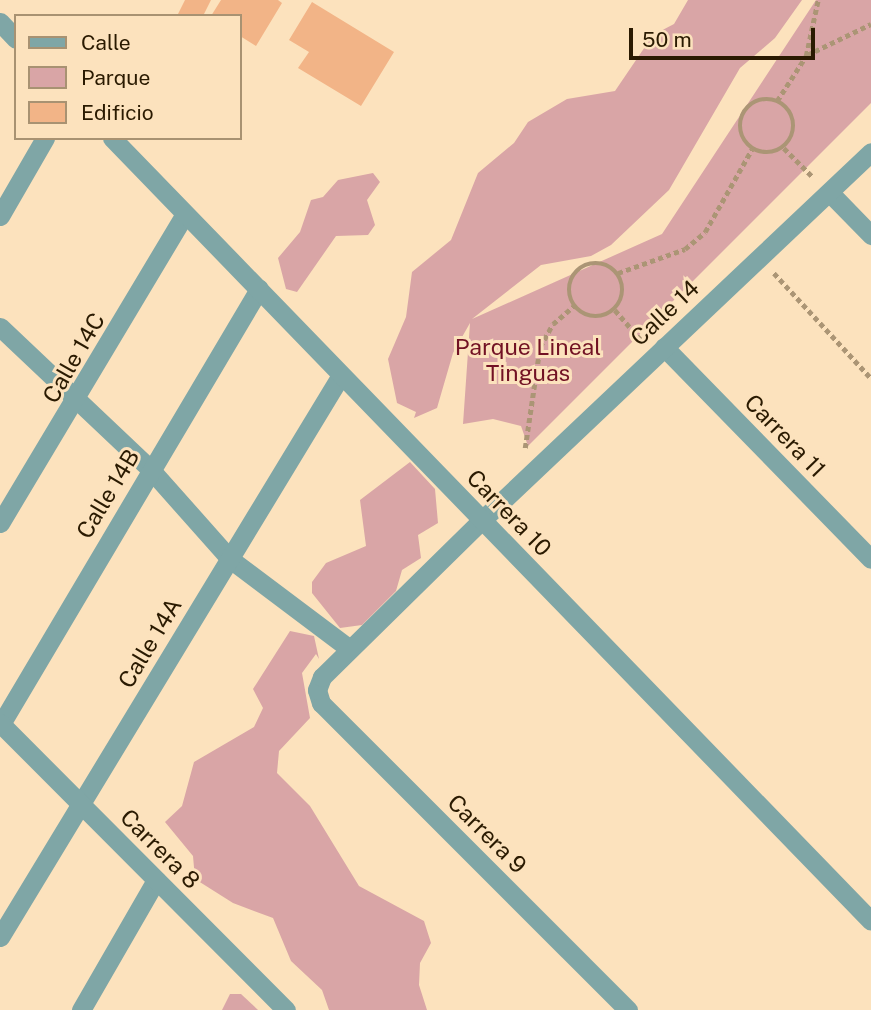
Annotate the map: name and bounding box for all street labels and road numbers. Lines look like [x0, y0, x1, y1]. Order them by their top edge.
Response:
street label: Calle 14 [625, 274, 705, 352]
street label: Calle 14C [37, 308, 111, 408]
street label: Carrera 11 [739, 389, 831, 483]
street label: Calle 14B [71, 444, 145, 544]
street label: Carrera 10 [461, 464, 557, 562]
street label: Calle 14A [112, 593, 188, 693]
street label: Carrera 9 [442, 789, 532, 879]
street label: Carrera 8 [115, 804, 205, 894]

